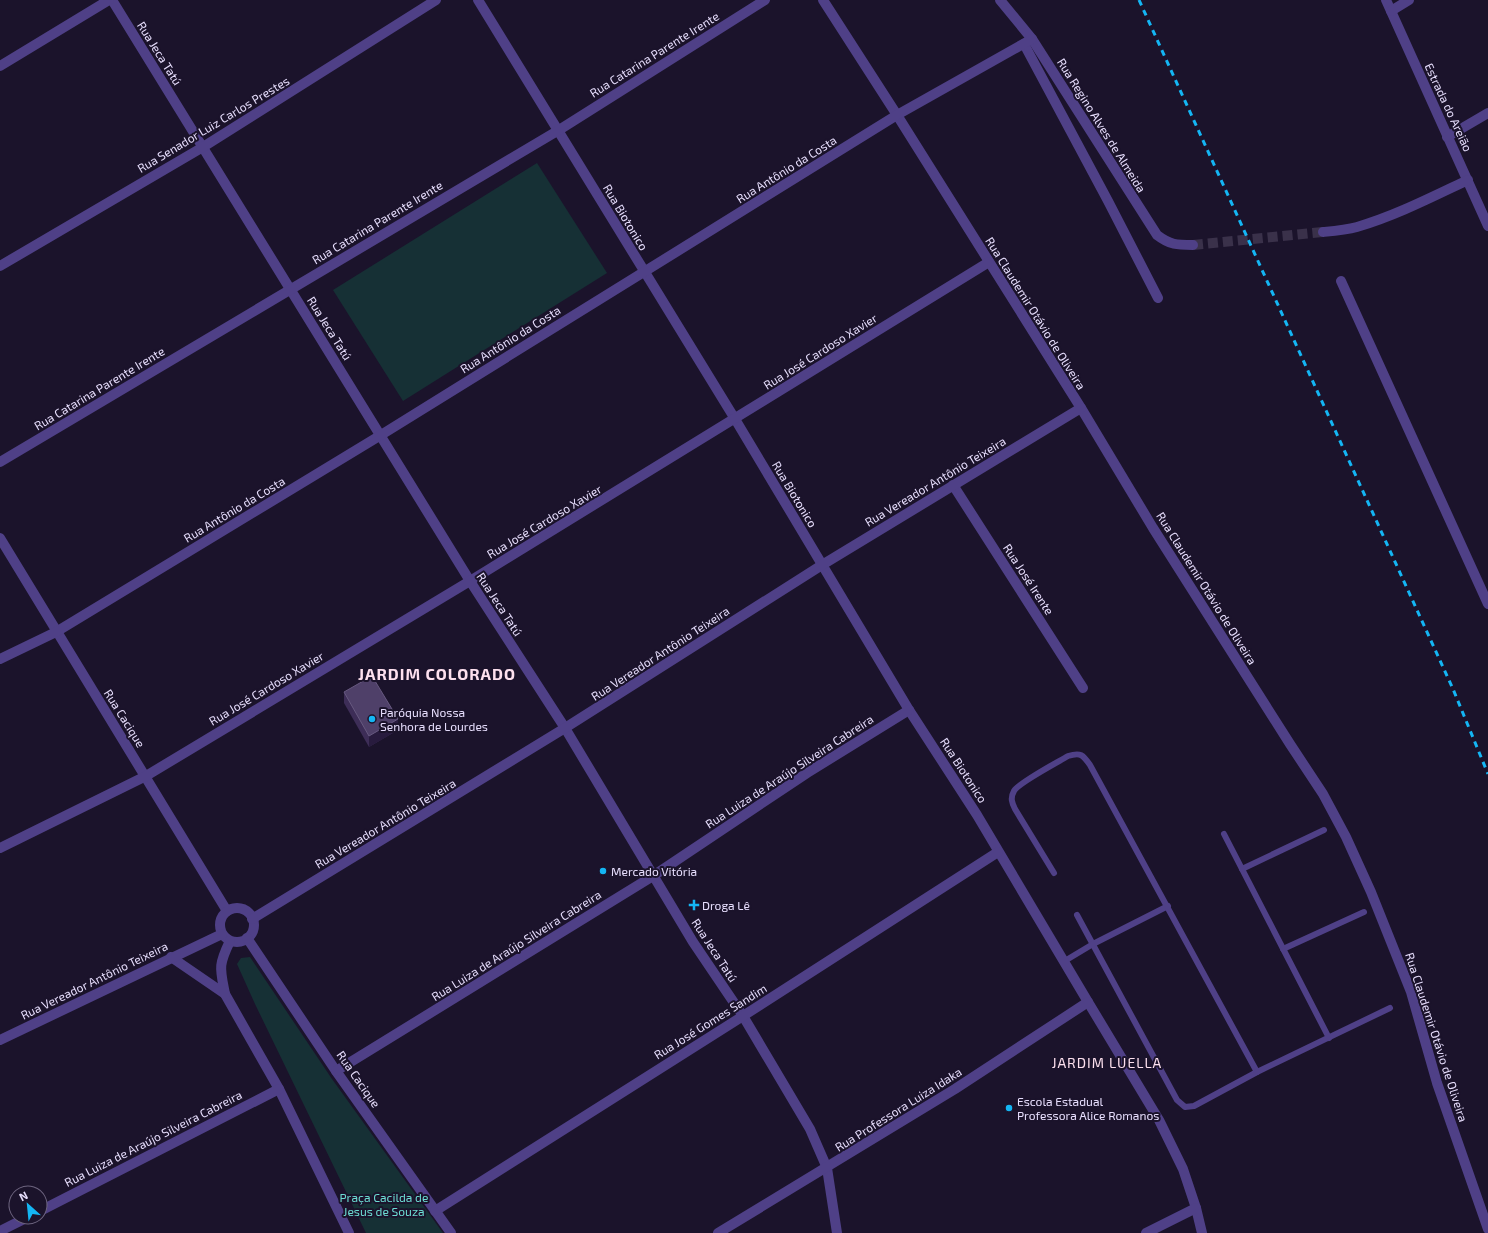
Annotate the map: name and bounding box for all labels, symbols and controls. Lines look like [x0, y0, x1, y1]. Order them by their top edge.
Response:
street label: Rua Catarina Parente Irente [587, 8, 721, 100]
street label: Rua Jeca Tatú [135, 19, 185, 87]
street label: Rua Regino Alves de Almeida [1055, 55, 1149, 195]
street label: Estrada do Areião [1422, 61, 1476, 154]
street label: Rua Senador Luiz Carlos Prestes [134, 73, 292, 175]
street label: Rua Antônio da Costa [733, 132, 839, 206]
street label: Rua Catarina Parente Irente [309, 177, 445, 267]
street label: Rua Biotonico [601, 181, 651, 253]
street label: Rua Claudemir Otávio de Oliveira [983, 234, 1089, 392]
street label: Rua Jeca Tatú [305, 294, 355, 362]
street label: Rua Antônio da Costa [457, 302, 563, 376]
street label: Rua José Cardoso Xavier [761, 310, 880, 392]
street label: Rua Catarina Parente Irente [31, 343, 167, 433]
street label: Rua Vereador Antônio Teixeira [862, 433, 1008, 529]
street label: Rua Biotonico [770, 458, 820, 530]
street label: Rua Antônio da Costa [181, 473, 287, 545]
street label: Rua José Cardoso Xavier [484, 481, 604, 561]
street label: Rua Claudemir Otávio de Oliveira [1154, 509, 1260, 667]
street label: Rua José Irente [1001, 541, 1057, 617]
street label: Rua Jeca Tatú [474, 570, 526, 638]
street label: Rua Vereador Antônio Teixeira [588, 603, 732, 703]
street label: Rua José Cardoso Xavier [206, 648, 326, 728]
district label: JARDIM COLORADO [358, 664, 516, 683]
street label: Rua Cacique [102, 686, 148, 750]
place label: Paróquia Nossa Senhora de Lourdes [380, 705, 488, 733]
street label: Rua Luiza de Araújo Silveira Cabreira [702, 711, 876, 831]
marker: Paróquia Nossa Senhora de Lourdes [367, 714, 377, 724]
street label: Rua Biotonico [938, 735, 990, 805]
street label: Rua Vereador Antônio Teixeira [312, 775, 458, 871]
place label: Mercado Vitória [611, 864, 697, 878]
marker: Mercado Vitória [598, 866, 608, 876]
street label: Rua Luiza de Araújo Silveira Cabreira [429, 887, 604, 1004]
place label: Droga Lê [702, 898, 750, 912]
marker: Droga Lê [689, 900, 699, 910]
street label: Rua Jeca Tatú [689, 916, 741, 984]
street label: Rua Vereador Antônio Teixeira [18, 938, 170, 1022]
street label: Rua Claudemir Otávio de Oliveira [1403, 951, 1471, 1123]
street label: Rua José Gomes Sandim [651, 981, 769, 1061]
street label: Rua Cacique [334, 1048, 384, 1110]
district label: JARDIM LUELLA [1052, 1054, 1162, 1071]
street label: Rua Professora Luiza Idaka [832, 1064, 964, 1154]
street label: Rua Luiza de Araújo Silveira Cabreira [62, 1087, 245, 1190]
place label: Escola Estadual Professora Alice Romanos [1017, 1094, 1159, 1122]
marker: Escola Estadual Professora Alice Romanos [1004, 1103, 1014, 1113]
north arrow [8, 1185, 48, 1225]
text: N [17, 1188, 30, 1203]
park label: Praça Cacilda de Jesus de Souza [340, 1190, 428, 1218]

